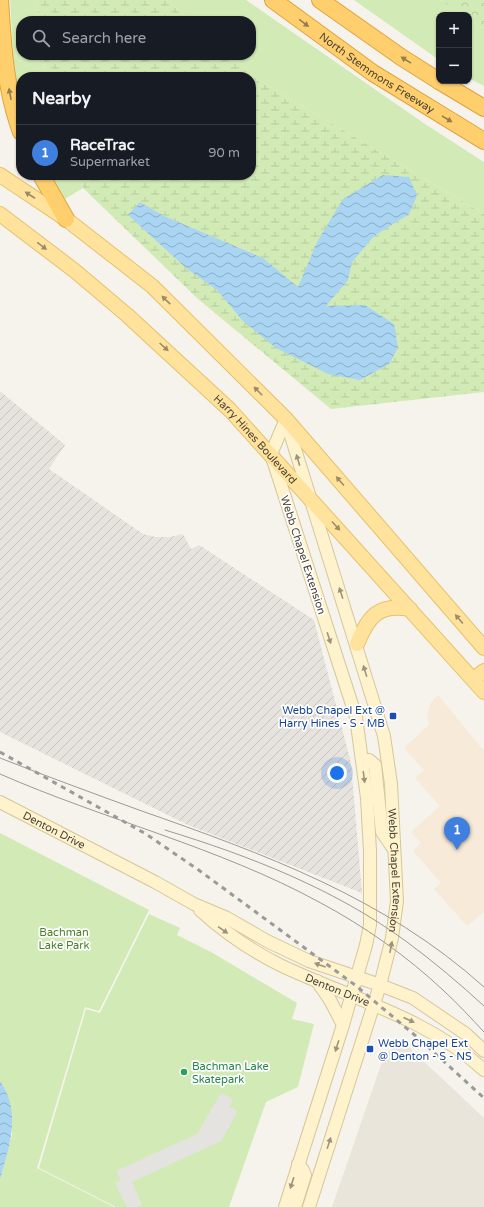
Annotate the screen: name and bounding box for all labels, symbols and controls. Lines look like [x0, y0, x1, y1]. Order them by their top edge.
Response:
map controls [436, 12, 472, 84]
button: + [436, 12, 472, 48]
search box [16, 16, 256, 60]
one-way arrow [299, 19, 310, 28]
icon: search [30, 27, 52, 49]
text: Search here [62, 29, 146, 47]
street label: North Stemmons Freeway [317, 30, 437, 116]
button: − [436, 48, 472, 84]
one-way arrow [401, 56, 411, 64]
one-way arrow [7, 88, 13, 100]
text: Nearby [32, 88, 91, 109]
one-way arrow [441, 116, 453, 123]
text: RaceTrac [70, 136, 135, 154]
text: 1 [41, 145, 49, 161]
text: 90 m [208, 145, 240, 161]
text: Supermarket [70, 154, 150, 170]
one-way arrow [25, 191, 35, 199]
one-way arrow [37, 242, 48, 251]
one-way arrow [161, 295, 171, 305]
one-way arrow [159, 342, 169, 352]
one-way arrow [253, 386, 263, 396]
street label: Harry Hines Boulevard [211, 392, 300, 486]
one-way arrow [295, 454, 301, 466]
one-way arrow [336, 475, 345, 486]
street label: Webb Chapel Extension [278, 494, 328, 616]
one-way arrow [331, 521, 340, 532]
one-way arrow [337, 587, 343, 599]
one-way arrow [454, 613, 463, 624]
one-way arrow [326, 632, 332, 644]
one-way arrow [362, 664, 368, 676]
place label: Webb Chapel Ext @ Harry Hines - S - MB [279, 704, 385, 730]
marker: Webb Chapel Ext @ Harry Hines - S - MB [388, 711, 398, 721]
your location [327, 763, 347, 783]
one-way arrow [361, 771, 367, 783]
street label: Webb Chapel Extension [386, 808, 404, 933]
street label: Denton Drive [21, 809, 88, 851]
pin: 1 [444, 817, 470, 850]
park label: Bachman Lake Park [39, 926, 90, 952]
one-way arrow [218, 926, 228, 934]
one-way arrow [388, 941, 394, 953]
one-way arrow [314, 961, 326, 967]
street label: Denton Drive [303, 971, 372, 1009]
one-way arrow [403, 1017, 414, 1023]
place label: Webb Chapel Ext @ Denton - S - NS [378, 1037, 472, 1063]
one-way arrow [333, 1040, 339, 1052]
marker: Webb Chapel Ext @ Denton - S - NS [365, 1044, 375, 1054]
place label: Bachman Lake Skatepark [192, 1060, 269, 1086]
marker: Bachman Lake Skatepark [179, 1067, 189, 1077]
one-way arrow [326, 1137, 332, 1149]
one-way arrow [289, 1177, 295, 1189]

